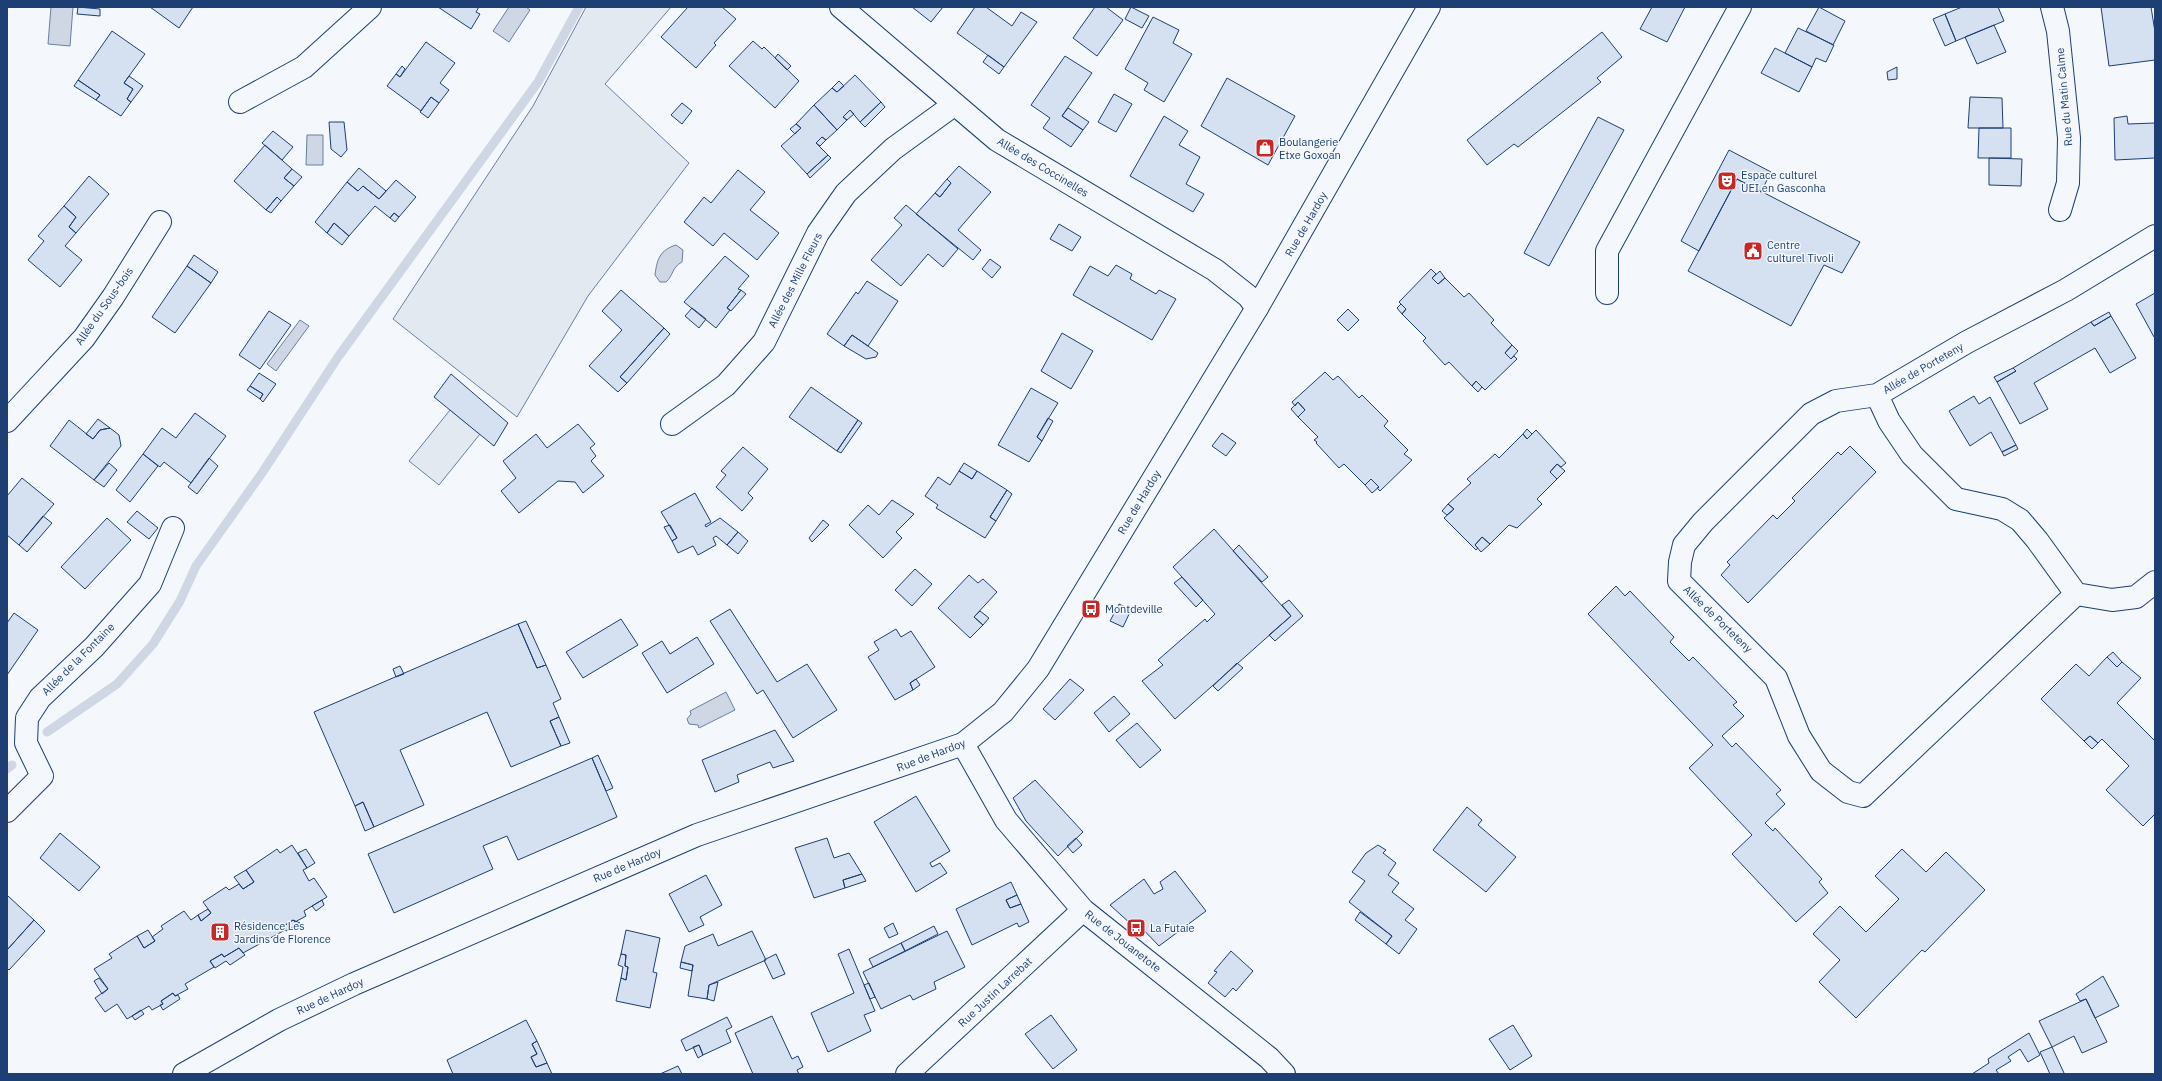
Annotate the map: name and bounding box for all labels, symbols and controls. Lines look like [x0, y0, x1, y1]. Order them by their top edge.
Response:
street label: Rue du Matin Calme [2053, 47, 2075, 147]
street label: Allée des Coccinelles [995, 134, 1091, 200]
place label: Boulangerie Etxe Goxoan [1279, 135, 1341, 162]
shop icon: Boulangerie Etxe Goxoan [1254, 137, 1276, 159]
place label: Espace culturel UEI en Gasconha [1741, 168, 1826, 195]
theatre icon: Espace culturel UEI en Gasconha [1716, 170, 1738, 192]
street label: Rue de Hardoy [1282, 189, 1330, 259]
street label: Allée des Mille Fleurs [765, 230, 825, 330]
place label: Centre culturel Tivoli [1767, 238, 1834, 265]
public building icon: Centre culturel Tivoli [1742, 240, 1764, 262]
street label: Allée du Sous-bois [72, 264, 136, 348]
street label: Allée de Porteteny [1880, 339, 1966, 397]
street label: Rue de Hardoy [1114, 467, 1164, 537]
street label: Allée de Porteteny [1681, 582, 1756, 656]
bus stop icon: Montdeville [1080, 598, 1102, 620]
place label: Montdeville [1105, 602, 1163, 616]
street label: Allée de la Fontaine [39, 620, 117, 698]
street label: Rue de Hardoy [895, 735, 968, 775]
street label: Rue de Hardoy [591, 844, 664, 886]
street label: Rue de Jouanetote [1082, 907, 1164, 975]
bus stop icon: La Futaie [1125, 917, 1147, 939]
place label: Résidence Les Jardins de Florence [234, 919, 331, 946]
building icon: Résidence Les Jardins de Florence [209, 921, 231, 943]
place label: La Futaie [1150, 921, 1195, 935]
street label: Rue Justin Larrebat [955, 954, 1035, 1030]
street label: Rue de Hardoy [294, 974, 366, 1018]

